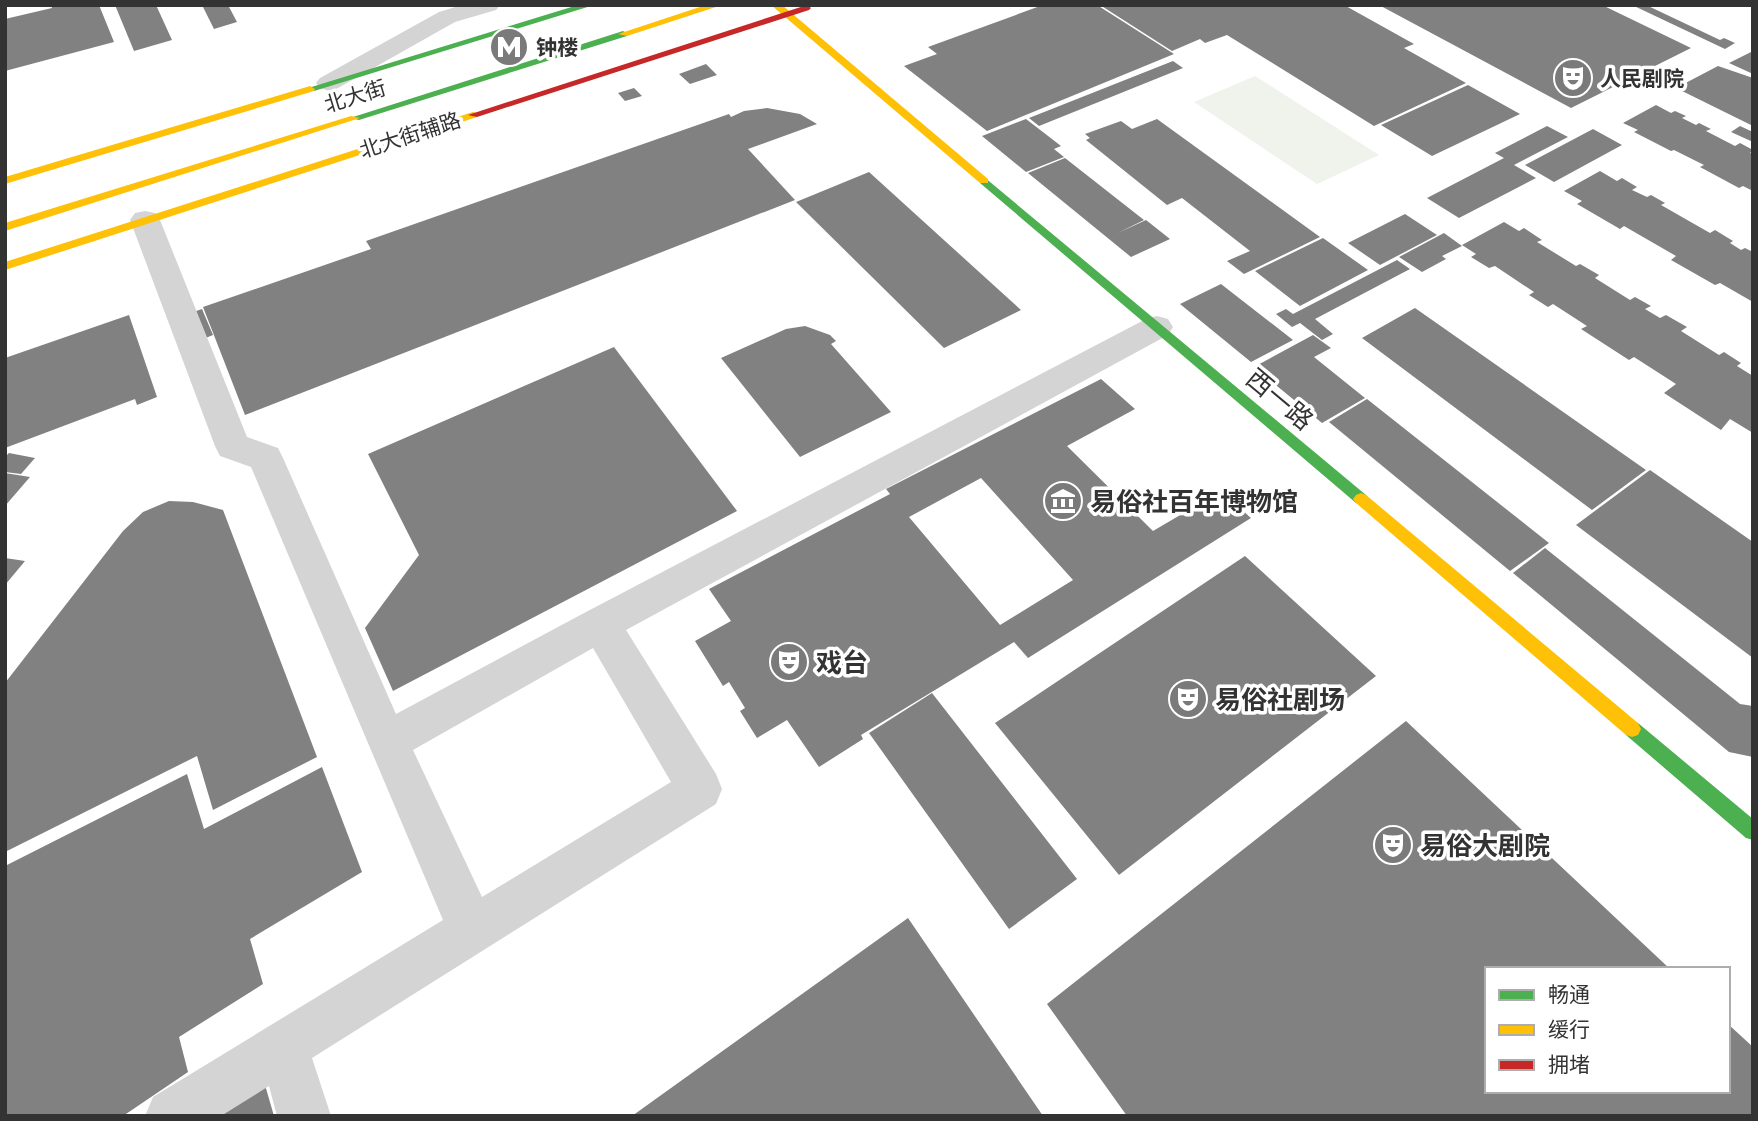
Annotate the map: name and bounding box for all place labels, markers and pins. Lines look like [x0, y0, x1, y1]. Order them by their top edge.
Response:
metro station icon: 钟楼 [488, 26, 530, 68]
place label: 钟楼 [536, 34, 578, 61]
theatre icon: 人民剧院 [1552, 57, 1594, 99]
place label: 人民剧院 [1600, 65, 1684, 92]
museum icon: 易俗社百年博物馆 [1042, 480, 1084, 522]
place label: 易俗社百年博物馆 [1090, 485, 1298, 518]
theatre icon: 戏台 [768, 641, 810, 683]
place label: 戏台 [816, 646, 868, 679]
theatre icon: 易俗社剧场 [1167, 678, 1209, 720]
place label: 易俗社剧场 [1215, 683, 1345, 716]
theatre icon: 易俗大剧院 [1372, 824, 1414, 866]
place label: 易俗大剧院 [1420, 829, 1550, 862]

